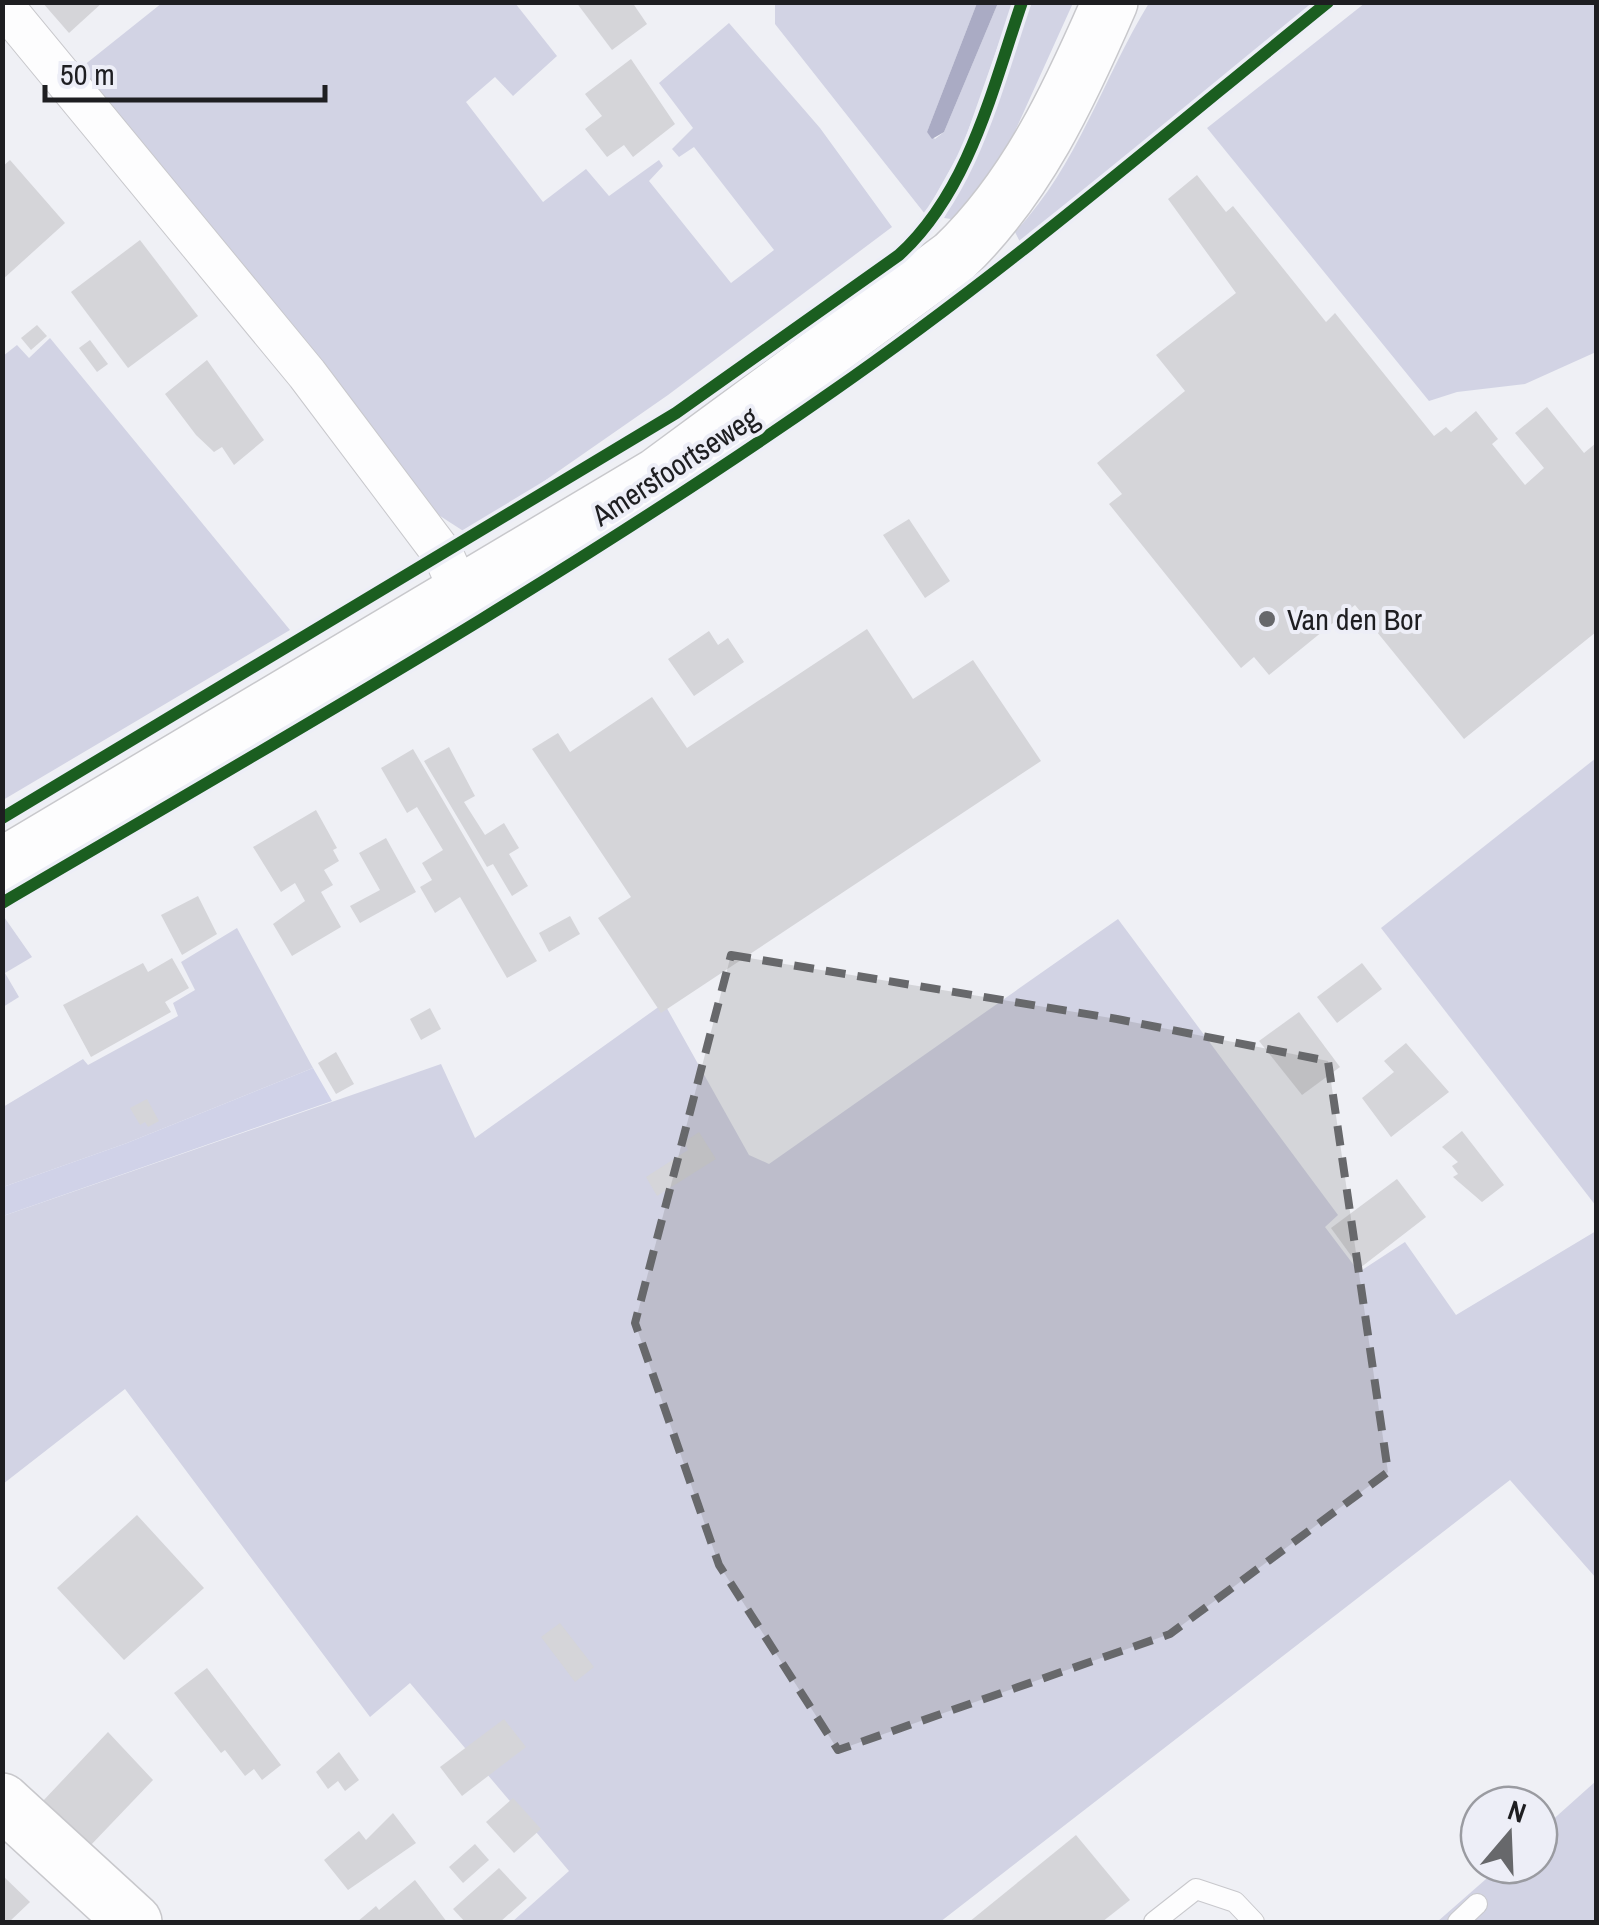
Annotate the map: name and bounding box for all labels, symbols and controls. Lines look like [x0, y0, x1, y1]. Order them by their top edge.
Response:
scale bar [45, 40, 325, 102]
text: 50 m [60, 54, 115, 94]
street label: Amersfoortseweg [583, 397, 766, 535]
place label: Van den Bor [1287, 599, 1423, 639]
marker: Van den Bor [1256, 608, 1278, 630]
north arrow [1459, 1785, 1559, 1885]
text: N [1503, 1791, 1531, 1832]

